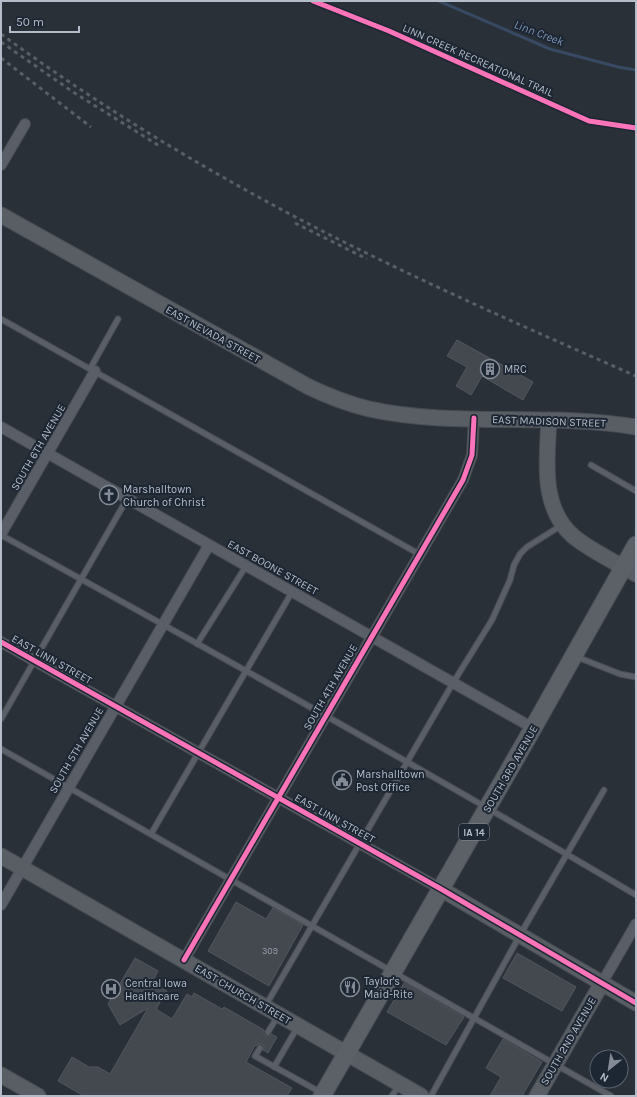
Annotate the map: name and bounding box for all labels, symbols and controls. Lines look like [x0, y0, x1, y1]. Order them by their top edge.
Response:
scale bar [10, 8, 79, 34]
text: 50 m [16, 15, 44, 29]
water label: Linn Creek [512, 17, 567, 49]
street label: LINN CREEK RECREATIONAL TRAIL [400, 21, 556, 100]
street label: EAST NEVADA STREET [163, 303, 263, 366]
building icon: MRC [479, 358, 501, 380]
place label: MRC [504, 363, 527, 376]
street label: SOUTH 6TH AVENUE [8, 402, 68, 493]
street label: EAST MADISON STREET [492, 413, 607, 430]
place label: Marshalltown Church of Christ [123, 483, 205, 509]
church icon: Marshalltown Church of Christ [98, 484, 120, 506]
street label: EAST BOONE STREET [225, 537, 321, 598]
street label: EAST LINN STREET [9, 632, 95, 687]
street label: SOUTH 4TH AVENUE [300, 642, 360, 733]
street label: SOUTH 5TH AVENUE [46, 705, 106, 796]
street label: SOUTH 3RD AVENUE [480, 723, 541, 815]
place label: Marshalltown Post Office [356, 768, 425, 794]
public building icon: Marshalltown Post Office [331, 769, 353, 791]
street label: EAST LINN STREET [292, 791, 378, 846]
road number: IA 14 [459, 824, 489, 840]
house number: 309 [262, 946, 278, 956]
street label: EAST CHURCH STREET [192, 962, 294, 1027]
place label: Taylor's Maid-Rite [364, 975, 413, 1001]
restaurant icon: Taylor's Maid-Rite [339, 976, 361, 998]
place label: Central Iowa Healthcare [125, 977, 187, 1003]
hospital icon: Central Iowa Healthcare [100, 978, 122, 1000]
street label: SOUTH 2ND AVENUE [538, 995, 599, 1088]
north arrow [589, 1049, 629, 1089]
text: N [598, 1070, 611, 1085]

